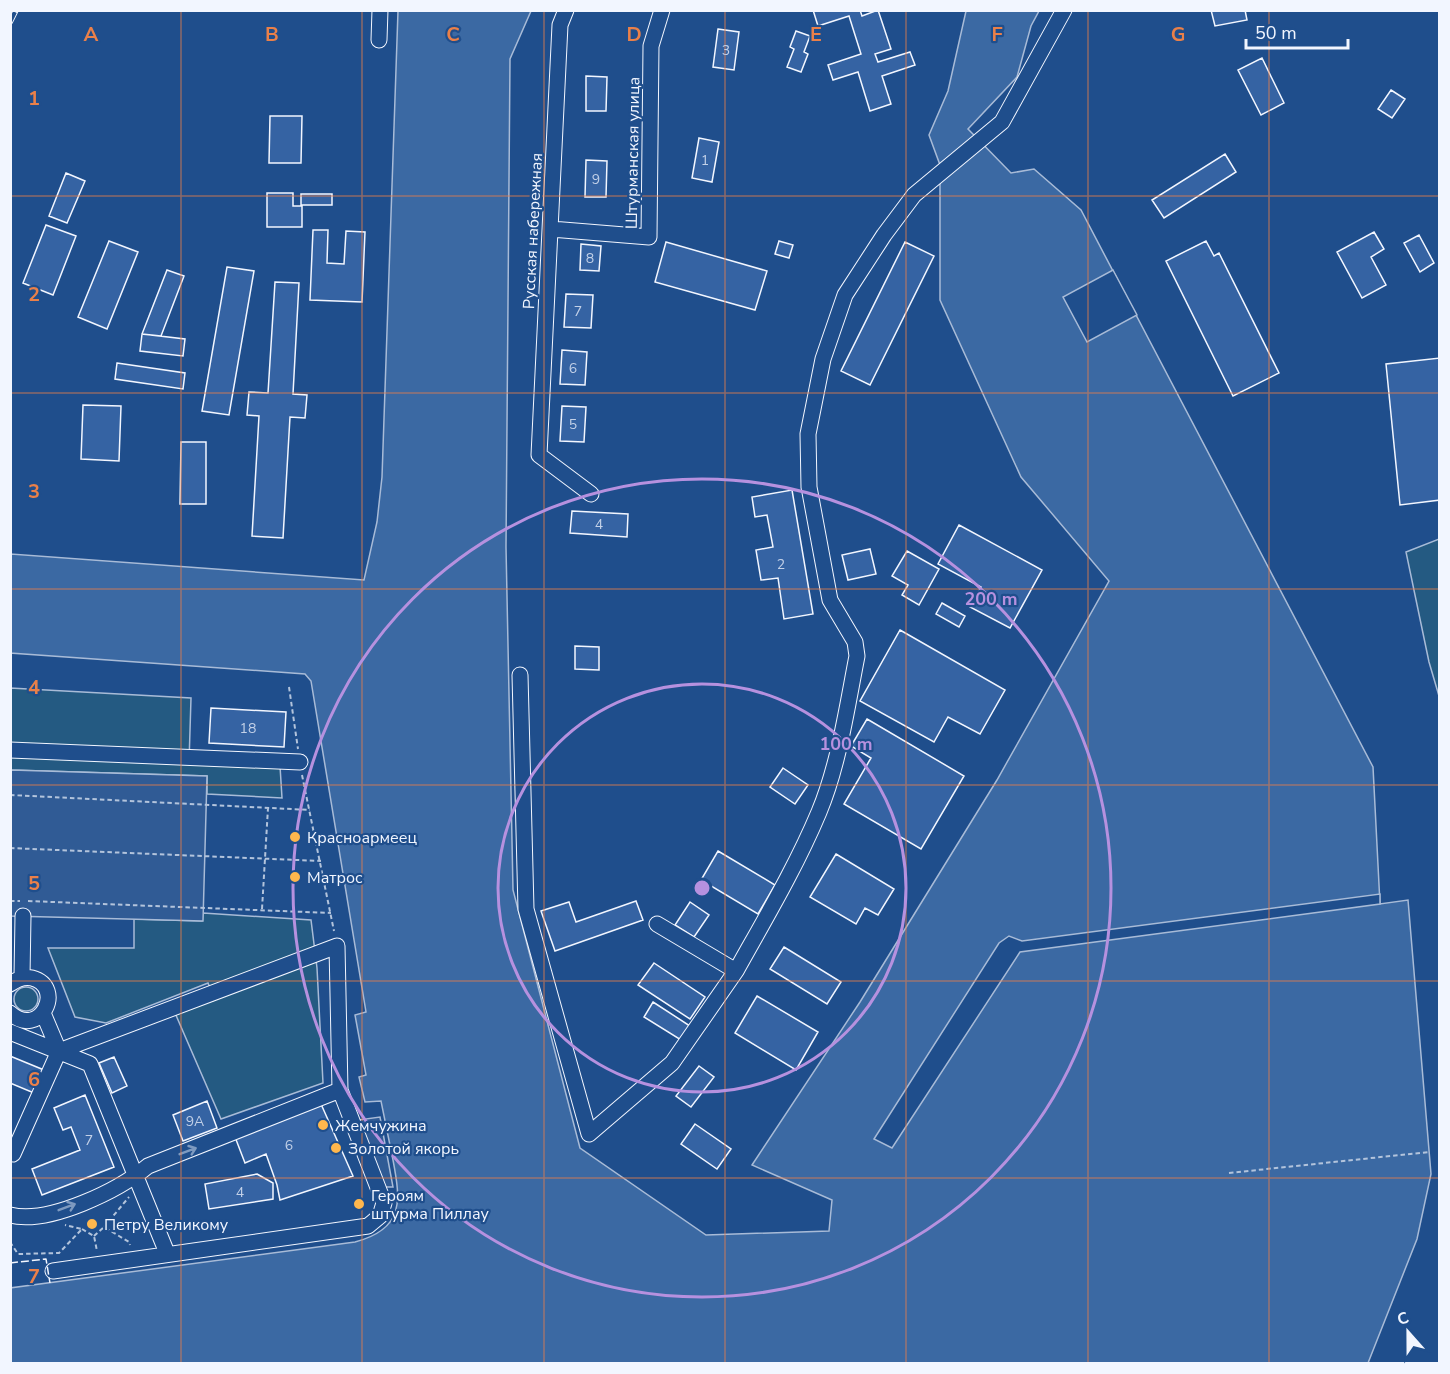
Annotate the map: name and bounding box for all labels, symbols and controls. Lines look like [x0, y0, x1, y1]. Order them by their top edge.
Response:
scale bar [1246, 12, 1348, 50]
text: A [84, 21, 99, 48]
text: B [265, 21, 279, 48]
text: C [446, 21, 460, 48]
text: D [626, 21, 642, 48]
text: E [810, 21, 822, 48]
text: F [991, 21, 1003, 48]
text: G [1171, 21, 1185, 48]
text: 50 m [1255, 21, 1297, 45]
house number: 3 [722, 41, 730, 60]
street label: Штурманская улица [621, 77, 645, 229]
text: 1 [28, 85, 40, 112]
house number: 1 [701, 151, 709, 170]
street label: Русская набережная [518, 152, 548, 310]
house number: 9 [592, 170, 600, 189]
house number: 8 [586, 249, 594, 268]
text: 2 [28, 281, 40, 308]
house number: 7 [574, 302, 582, 321]
house number: 6 [569, 359, 577, 378]
house number: 5 [569, 415, 577, 434]
text: 3 [28, 478, 40, 505]
house number: 4 [595, 515, 603, 534]
house number: 2 [777, 555, 785, 574]
text: 200 m [964, 587, 1018, 611]
text: 4 [28, 674, 40, 701]
house number: 18 [240, 719, 256, 738]
text: 100 m [819, 732, 873, 756]
place label: Красноармеец [307, 827, 417, 849]
marker: Красноармеец [288, 830, 302, 844]
place label: Матрос [307, 867, 363, 889]
text: 5 [28, 870, 40, 897]
marker: Матрос [288, 870, 302, 884]
centre of rings [692, 878, 712, 898]
text: 6 [28, 1066, 40, 1093]
house number: 9А [186, 1112, 204, 1131]
place label: Жемчужина [335, 1115, 427, 1137]
marker: Жемчужина [316, 1118, 330, 1132]
house number: 7 [85, 1131, 93, 1150]
house number: 6 [285, 1136, 293, 1155]
place label: Золотой якорь [348, 1138, 459, 1160]
marker: Золотой якорь [329, 1141, 343, 1155]
one-way arrow [178, 1145, 196, 1156]
house number: 4 [236, 1183, 244, 1202]
place label: Героям штурма Пиллау [371, 1185, 490, 1225]
marker: Героям штурма Пиллау [352, 1197, 366, 1211]
one-way arrow [57, 1201, 76, 1212]
place label: Петру Великому [104, 1214, 229, 1236]
marker: Петру Великому [85, 1217, 99, 1231]
text: 7 [28, 1263, 40, 1290]
north arrow [1378, 1302, 1438, 1362]
text: С [1394, 1307, 1412, 1331]

